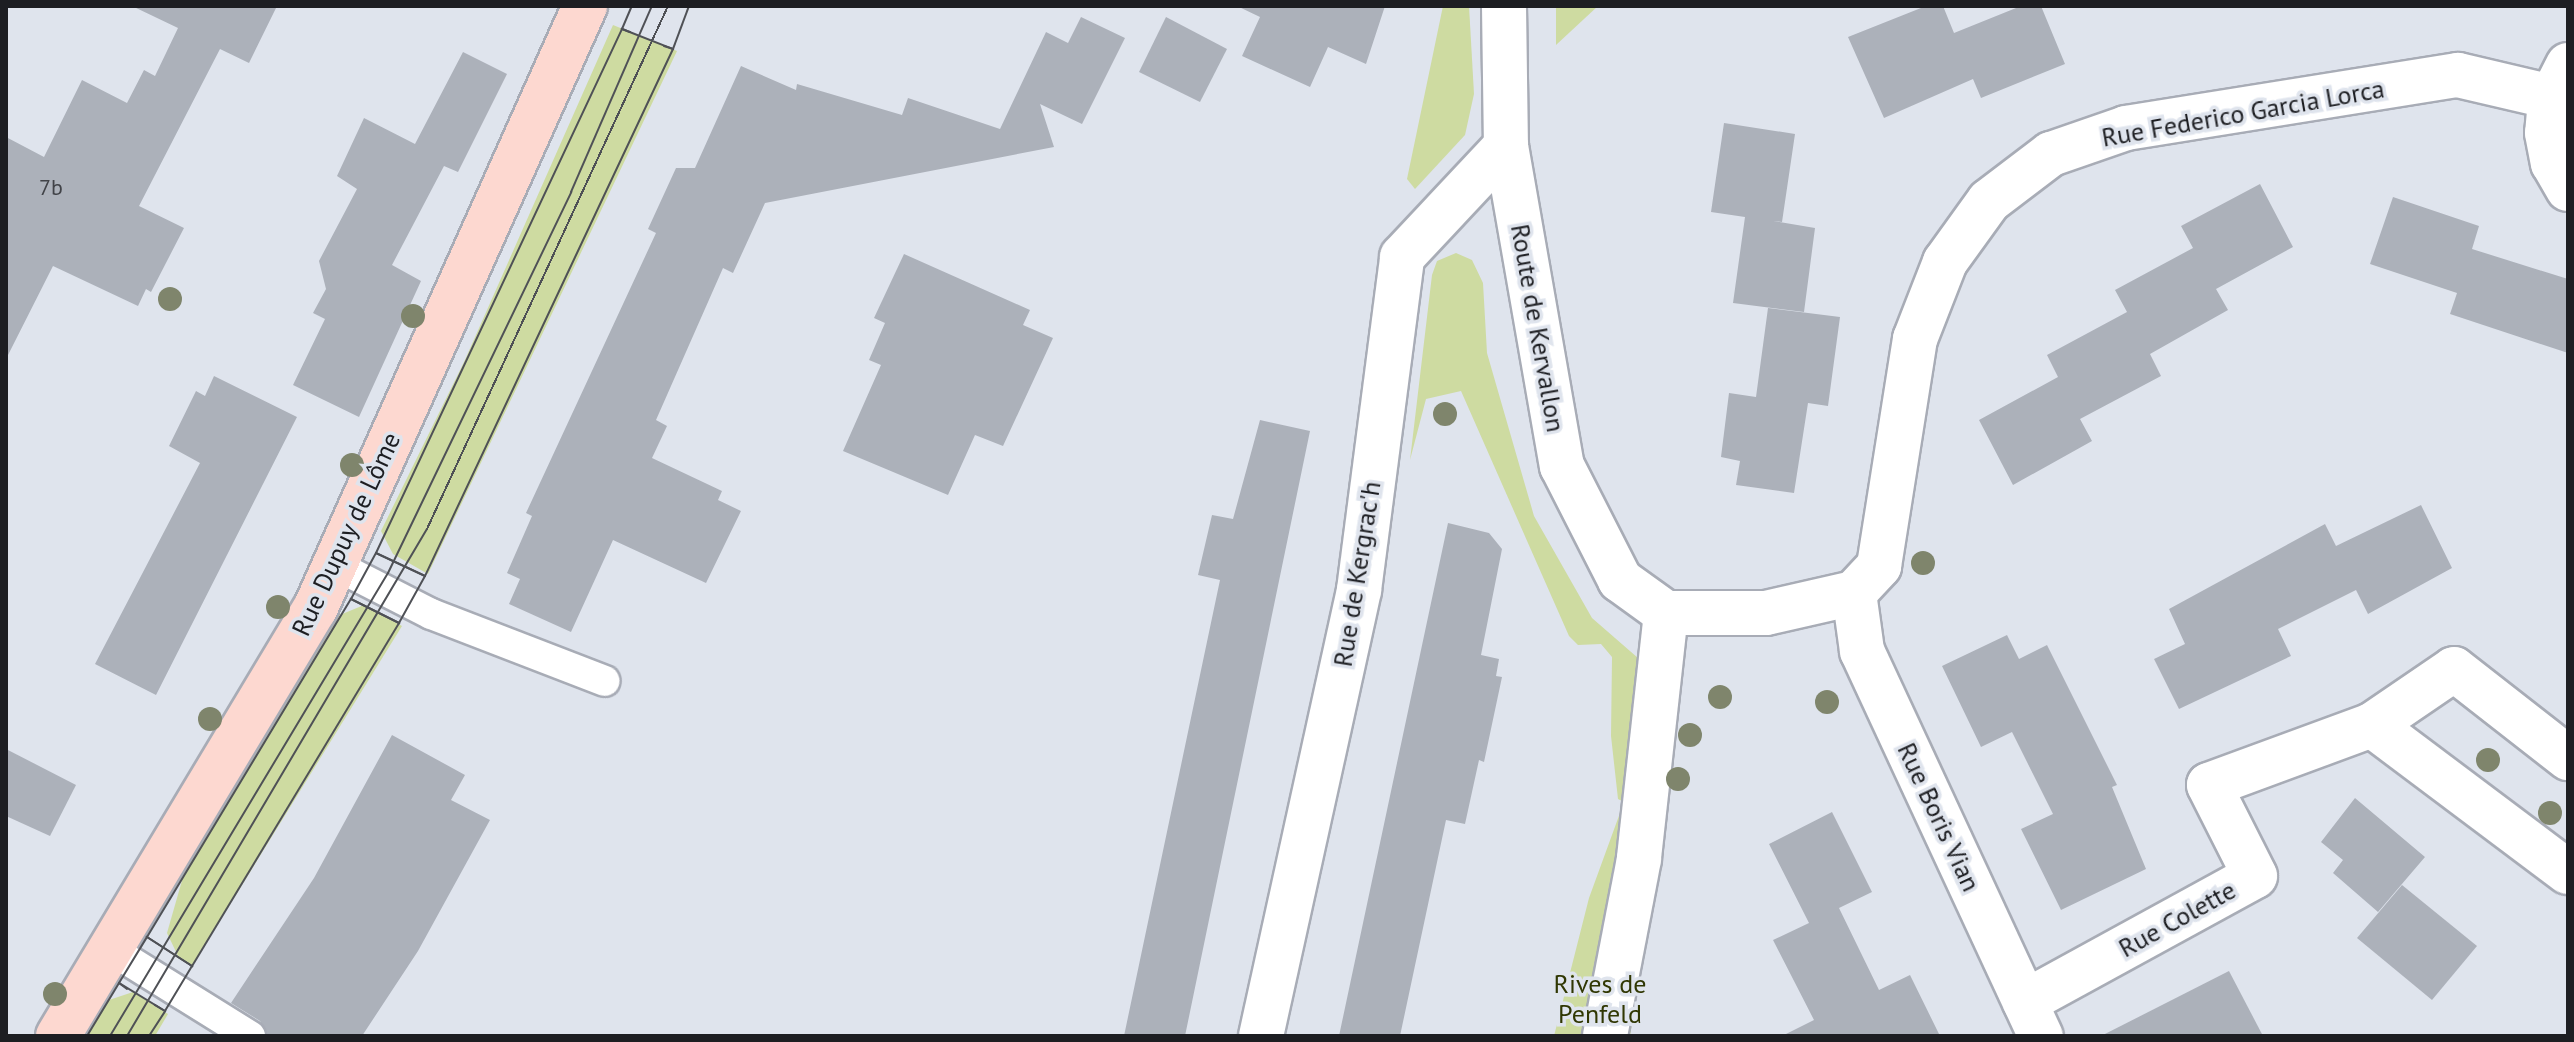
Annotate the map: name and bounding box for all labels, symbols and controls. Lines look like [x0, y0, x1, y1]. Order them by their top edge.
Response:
street label: Rue Federico Garcia Lorca [2099, 73, 2387, 153]
house number: 7b [39, 175, 63, 201]
street label: Route de Kervallon [1504, 222, 1572, 434]
street label: Rue Dupuy de Lôme [285, 427, 407, 641]
street label: Rue de Kergrac'h [1327, 479, 1387, 669]
street label: Rue Boris Vian [1891, 737, 1987, 897]
street label: Rue Colette [2113, 874, 2241, 964]
park label: Rives de Penfeld [1554, 968, 1646, 1030]

